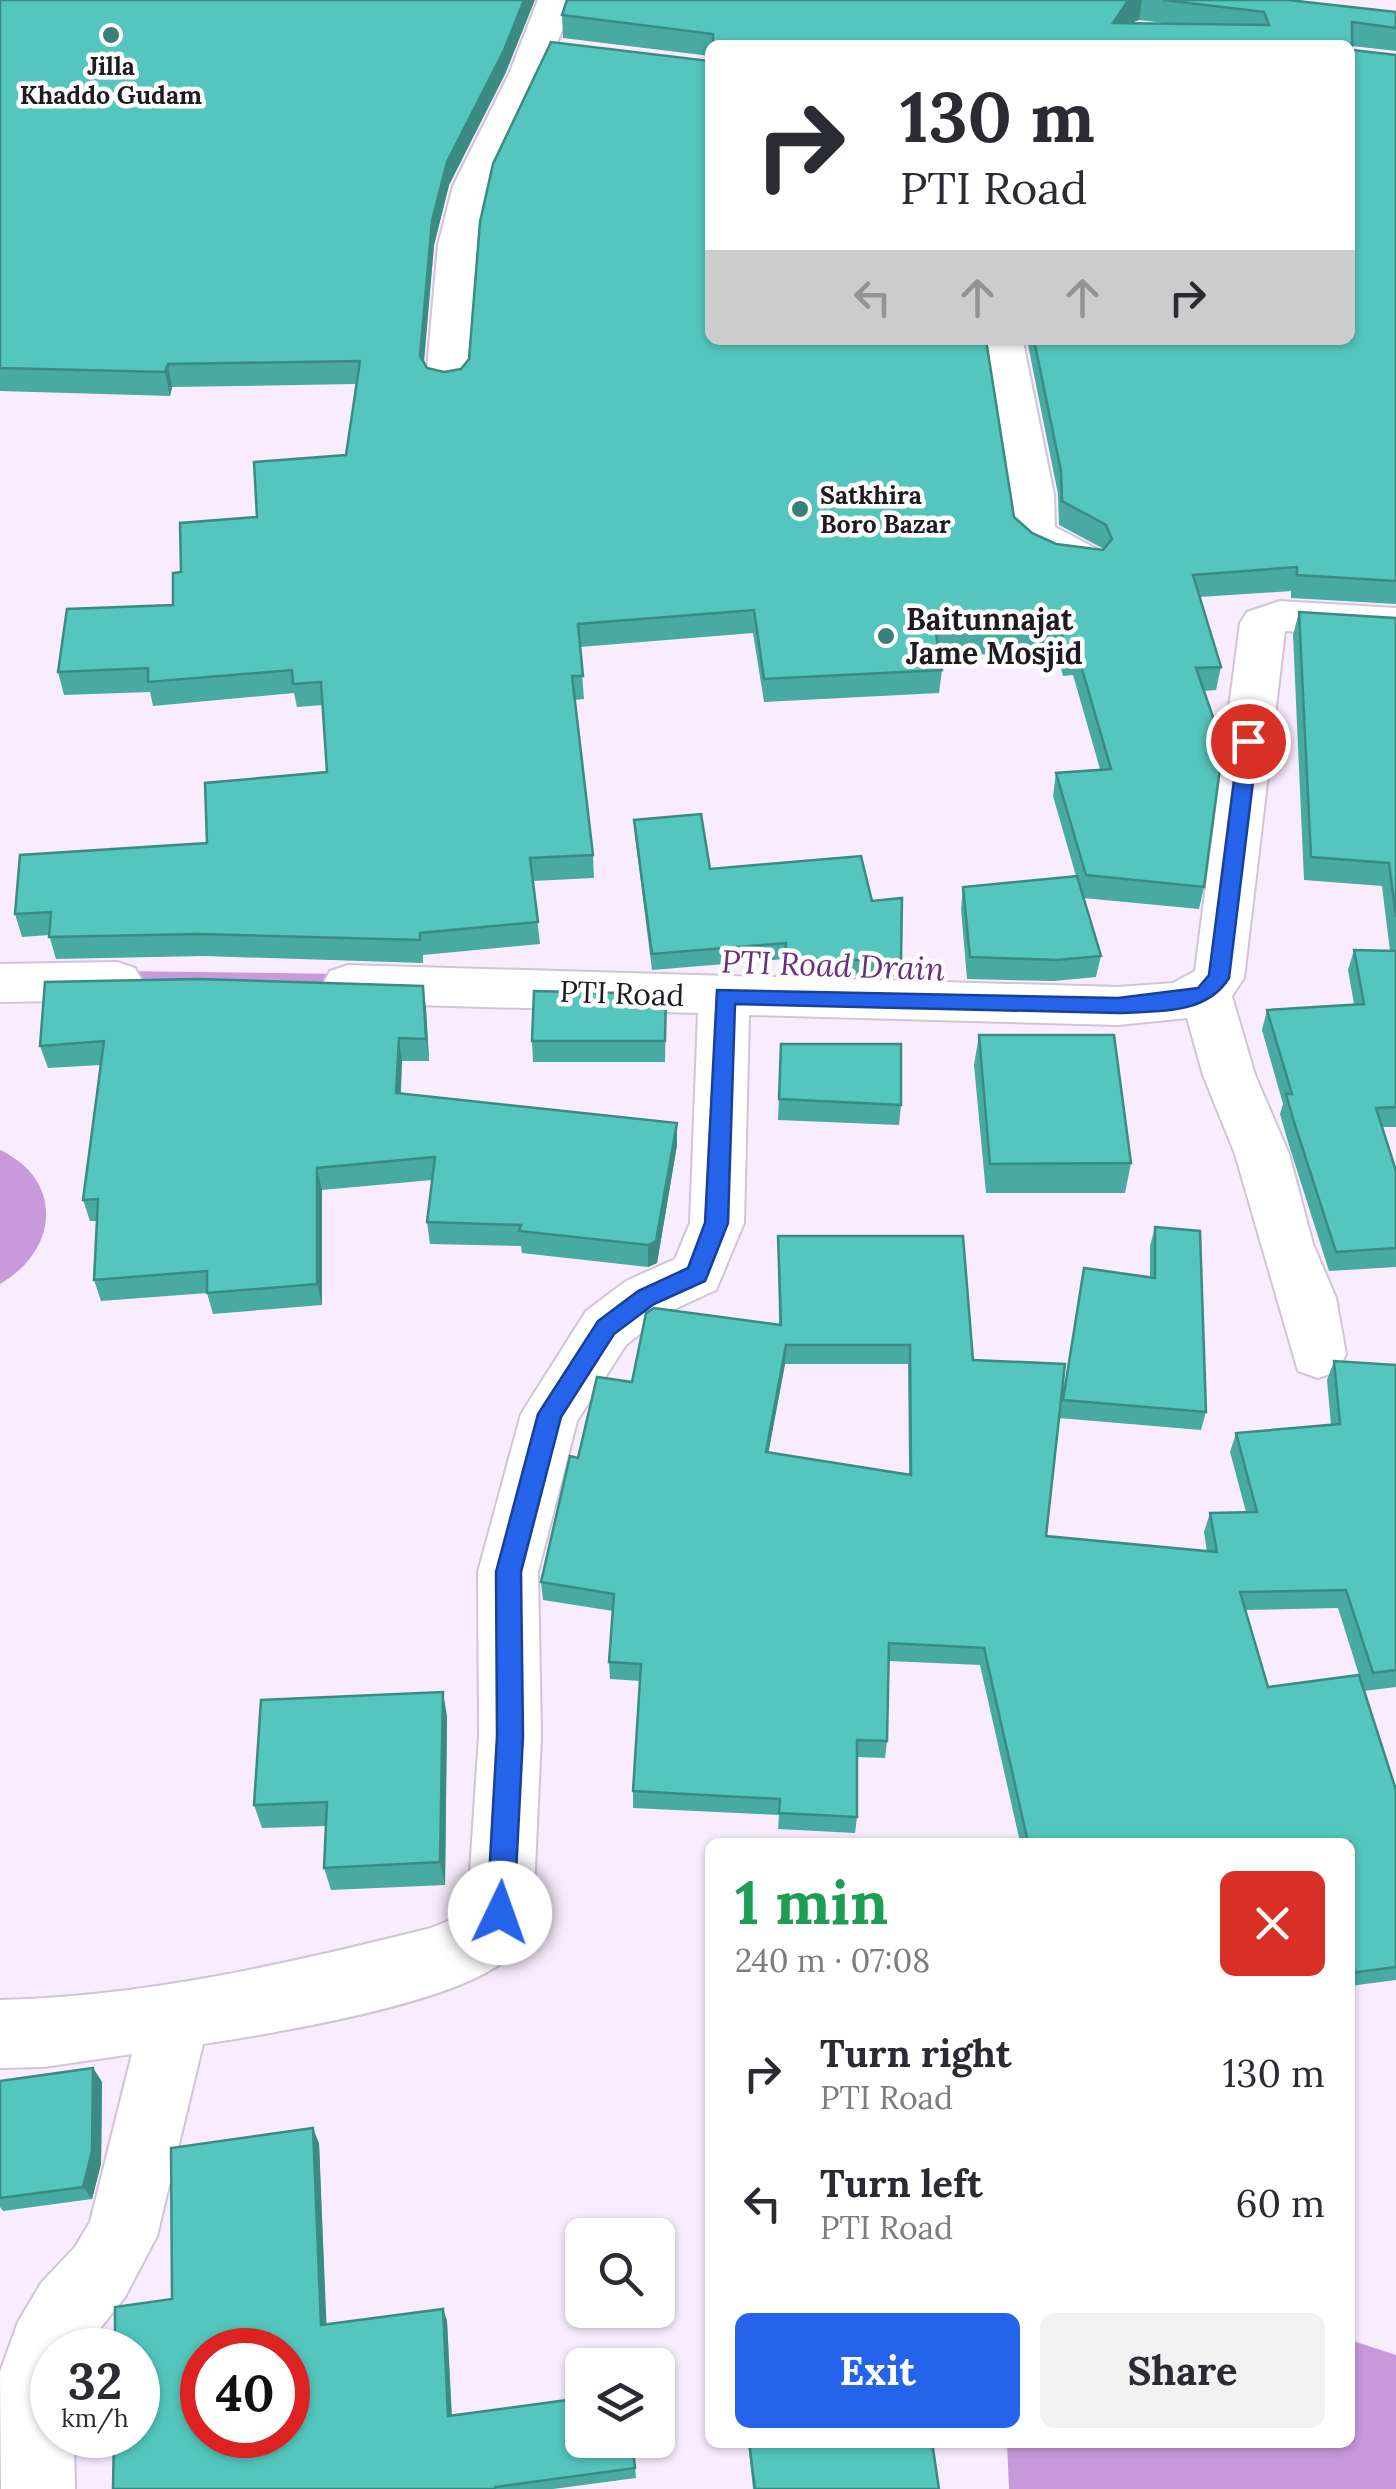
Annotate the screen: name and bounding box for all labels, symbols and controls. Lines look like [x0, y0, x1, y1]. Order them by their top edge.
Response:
marker: Jilla Khaddo Gudam [100, 24, 122, 46]
place label: Jilla Khaddo Gudam [20, 50, 202, 111]
text: 130 m [900, 72, 1095, 161]
icon: right [735, 80, 865, 210]
text: PTI Road [900, 159, 1087, 216]
icon: left [845, 270, 900, 325]
icon: ahead [950, 270, 1005, 325]
icon: ahead [1055, 270, 1110, 325]
icon: right [1160, 270, 1215, 325]
place label: Satkhira Boro Bazar [820, 479, 951, 540]
marker: Satkhira Boro Bazar [789, 498, 811, 520]
place label: Baitunnajat Jame Mosjid [906, 600, 1083, 673]
marker: Baitunnajat Jame Mosjid [875, 625, 897, 647]
pin [1206, 699, 1291, 784]
icon: arrive [1221, 714, 1276, 769]
water label: PTI Road Drain [720, 941, 946, 989]
street label: PTI Road [559, 972, 685, 1014]
position arrow [448, 1861, 552, 1965]
text: 1 min [735, 1864, 888, 1940]
button: close [1220, 1871, 1325, 1976]
text: 240 m · 07:08 [735, 1940, 930, 1981]
text: Turn right [820, 2029, 1011, 2077]
icon: right [735, 2046, 790, 2101]
text: 130 m [1222, 2049, 1325, 2097]
text: PTI Road [820, 2077, 953, 2118]
text: Turn left [820, 2159, 983, 2207]
icon: left [735, 2176, 790, 2231]
text: 60 m [1235, 2179, 1325, 2227]
text: PTI Road [820, 2207, 953, 2248]
map controls [565, 2218, 675, 2458]
button: search [565, 2218, 675, 2328]
button: Exit [735, 2313, 1020, 2428]
button: Share [1040, 2313, 1325, 2428]
speed limit sign: 40 [180, 2328, 310, 2458]
button: layers [565, 2348, 675, 2458]
text: 32 [68, 2349, 122, 2413]
text: km/h [61, 2402, 129, 2434]

